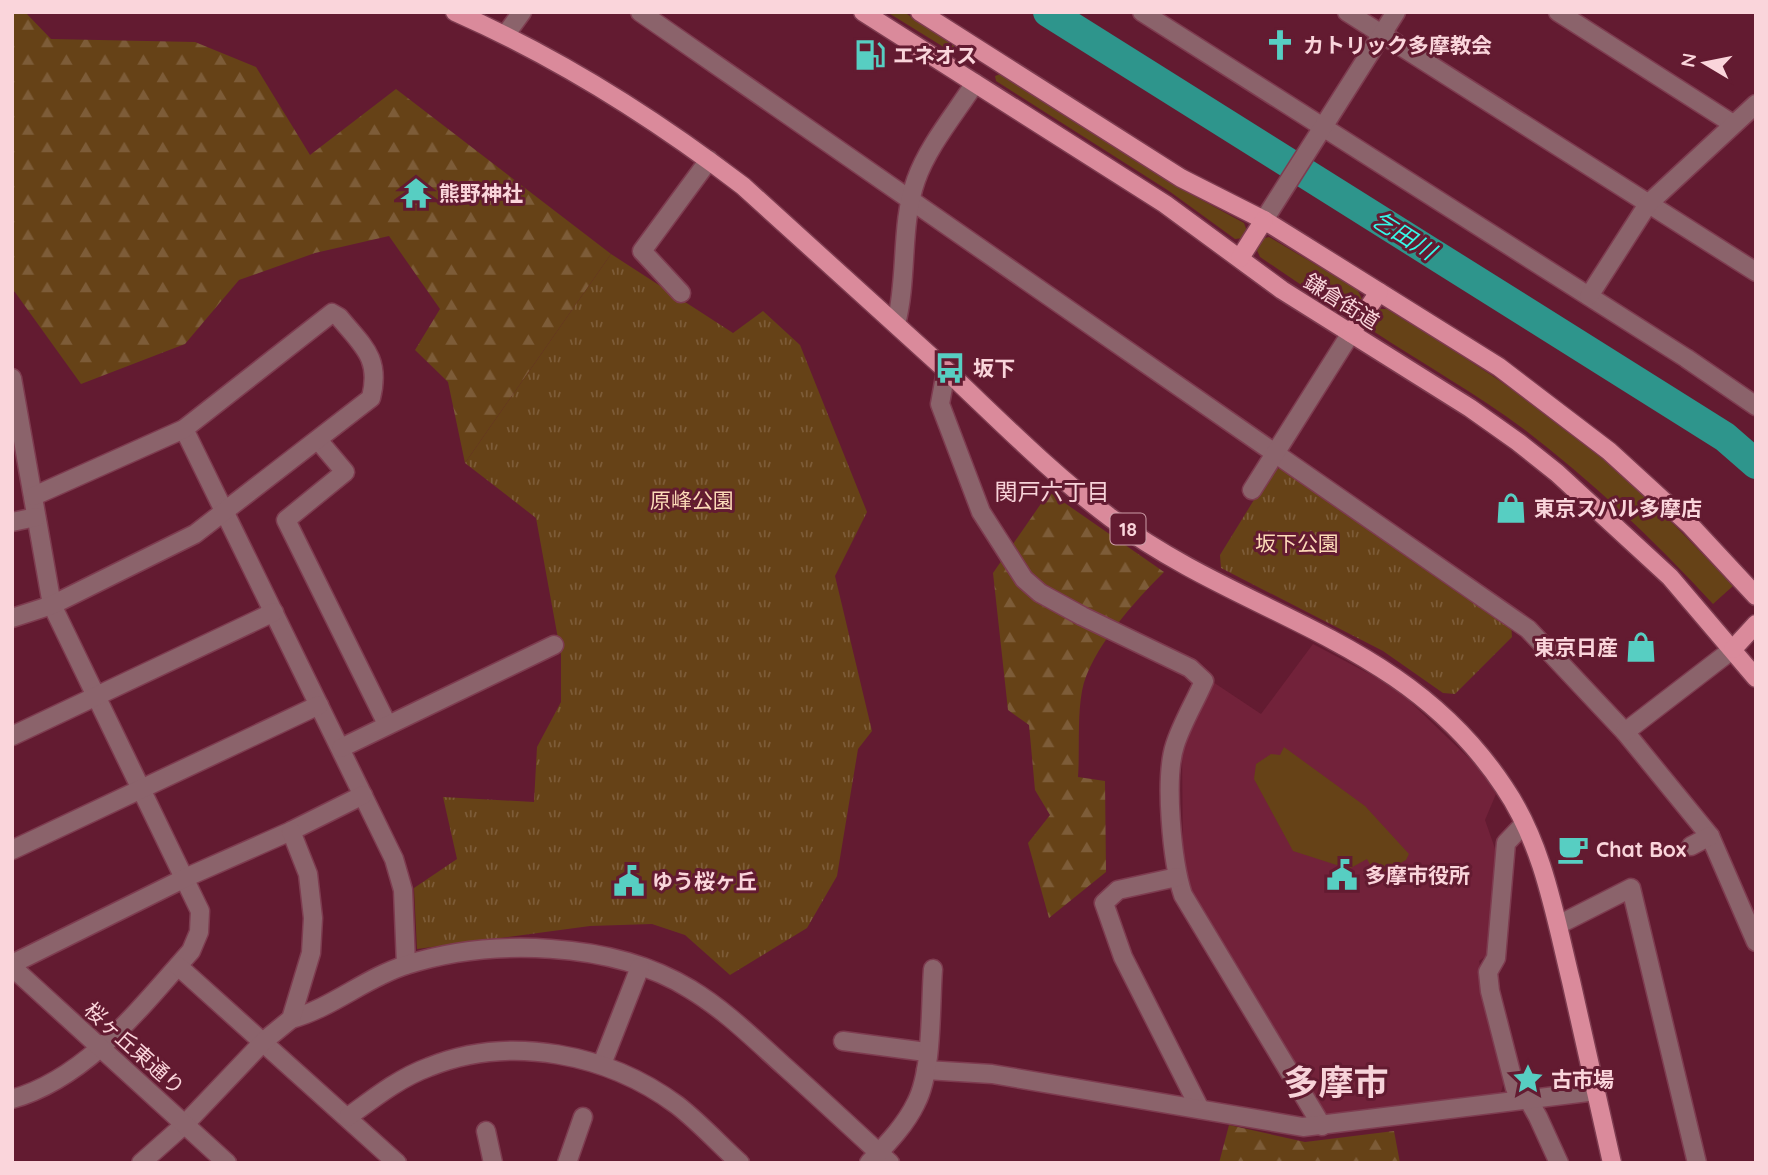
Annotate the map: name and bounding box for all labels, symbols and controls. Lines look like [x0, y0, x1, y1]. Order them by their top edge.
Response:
church icon: カトリック多摩教会 [1263, 28, 1297, 62]
north arrow [1670, 28, 1740, 98]
place label: カトリック多摩教会 [1303, 32, 1492, 58]
fuel station icon: エネオス [853, 38, 887, 72]
place label: エネオス [893, 42, 977, 68]
text: N [1675, 51, 1701, 69]
temple icon: 熊野神社 [399, 176, 433, 210]
place label: 熊野神社 [439, 180, 523, 206]
water label: 乞田川 [1367, 204, 1443, 267]
street label: 鎌倉街道 [1299, 268, 1385, 334]
bus stop icon: 坂下 [933, 351, 967, 385]
place label: 坂下 [973, 355, 1015, 381]
district label: 関戸六丁目 [995, 477, 1110, 506]
park label: 原峰公園 [650, 487, 734, 513]
shop icon: 東京スバル多摩店 [1494, 491, 1528, 525]
place label: 東京スバル多摩店 [1534, 495, 1702, 521]
road number: 18 [1110, 514, 1146, 544]
park label: 坂下公園 [1255, 530, 1339, 556]
shop icon: 東京日産 [1624, 630, 1658, 664]
place label: 東京日産 [1534, 634, 1618, 660]
cafe icon: Chat Box [1556, 832, 1590, 866]
place label: Chat Box [1596, 836, 1686, 862]
public building icon: 多摩市役所 [1325, 858, 1359, 892]
place label: 多摩市役所 [1365, 862, 1470, 888]
public building icon: ゆう桜ヶ丘 [612, 864, 646, 898]
place label: ゆう桜ヶ丘 [652, 868, 757, 894]
street label: 桜ヶ丘東通り [79, 996, 191, 1100]
district label: 多摩市 [1283, 1060, 1389, 1104]
place icon: 古市場 [1511, 1062, 1545, 1096]
place label: 古市場 [1551, 1066, 1614, 1092]

